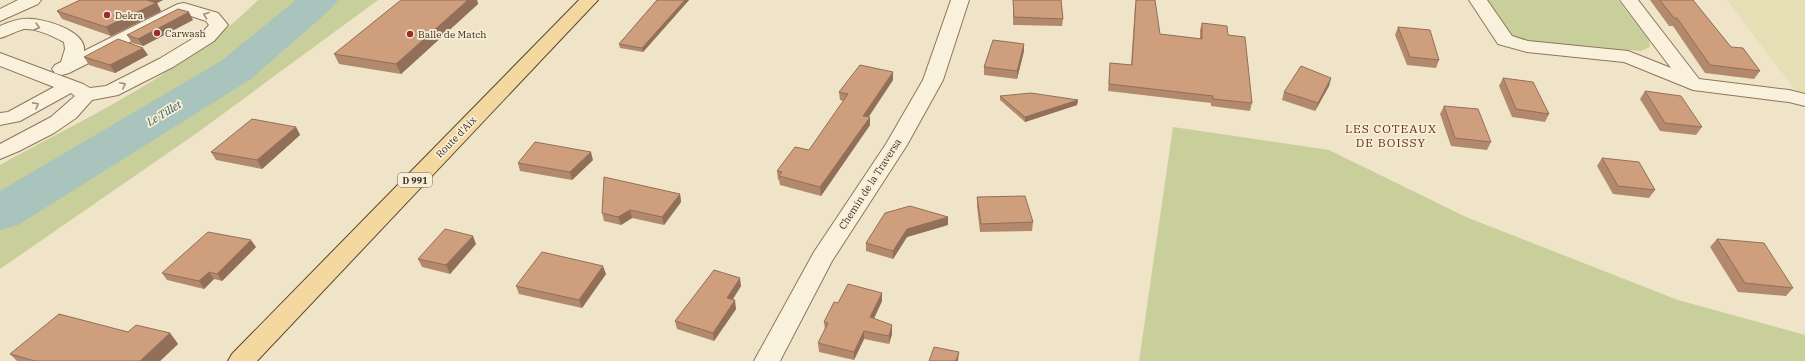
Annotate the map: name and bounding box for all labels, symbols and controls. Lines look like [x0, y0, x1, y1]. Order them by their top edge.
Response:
place label: Dekra [115, 9, 144, 22]
marker: Dekra [102, 10, 112, 20]
one-way arrow [202, 12, 209, 20]
one-way arrow [33, 22, 40, 31]
place label: Carwash [165, 27, 206, 40]
marker: Carwash [152, 28, 162, 38]
place label: Balle de Match [418, 28, 487, 41]
marker: Balle de Match [405, 29, 415, 39]
one-way arrow [119, 82, 127, 90]
water label: Le Tillet [143, 97, 185, 129]
one-way arrow [32, 102, 39, 109]
street label: Route d'Aix [433, 113, 479, 161]
district label: LES COTEAUX DE BOISSY [1345, 121, 1437, 150]
street label: Chemin de la Traversa [836, 136, 904, 232]
road number: D 991 [398, 173, 432, 187]

